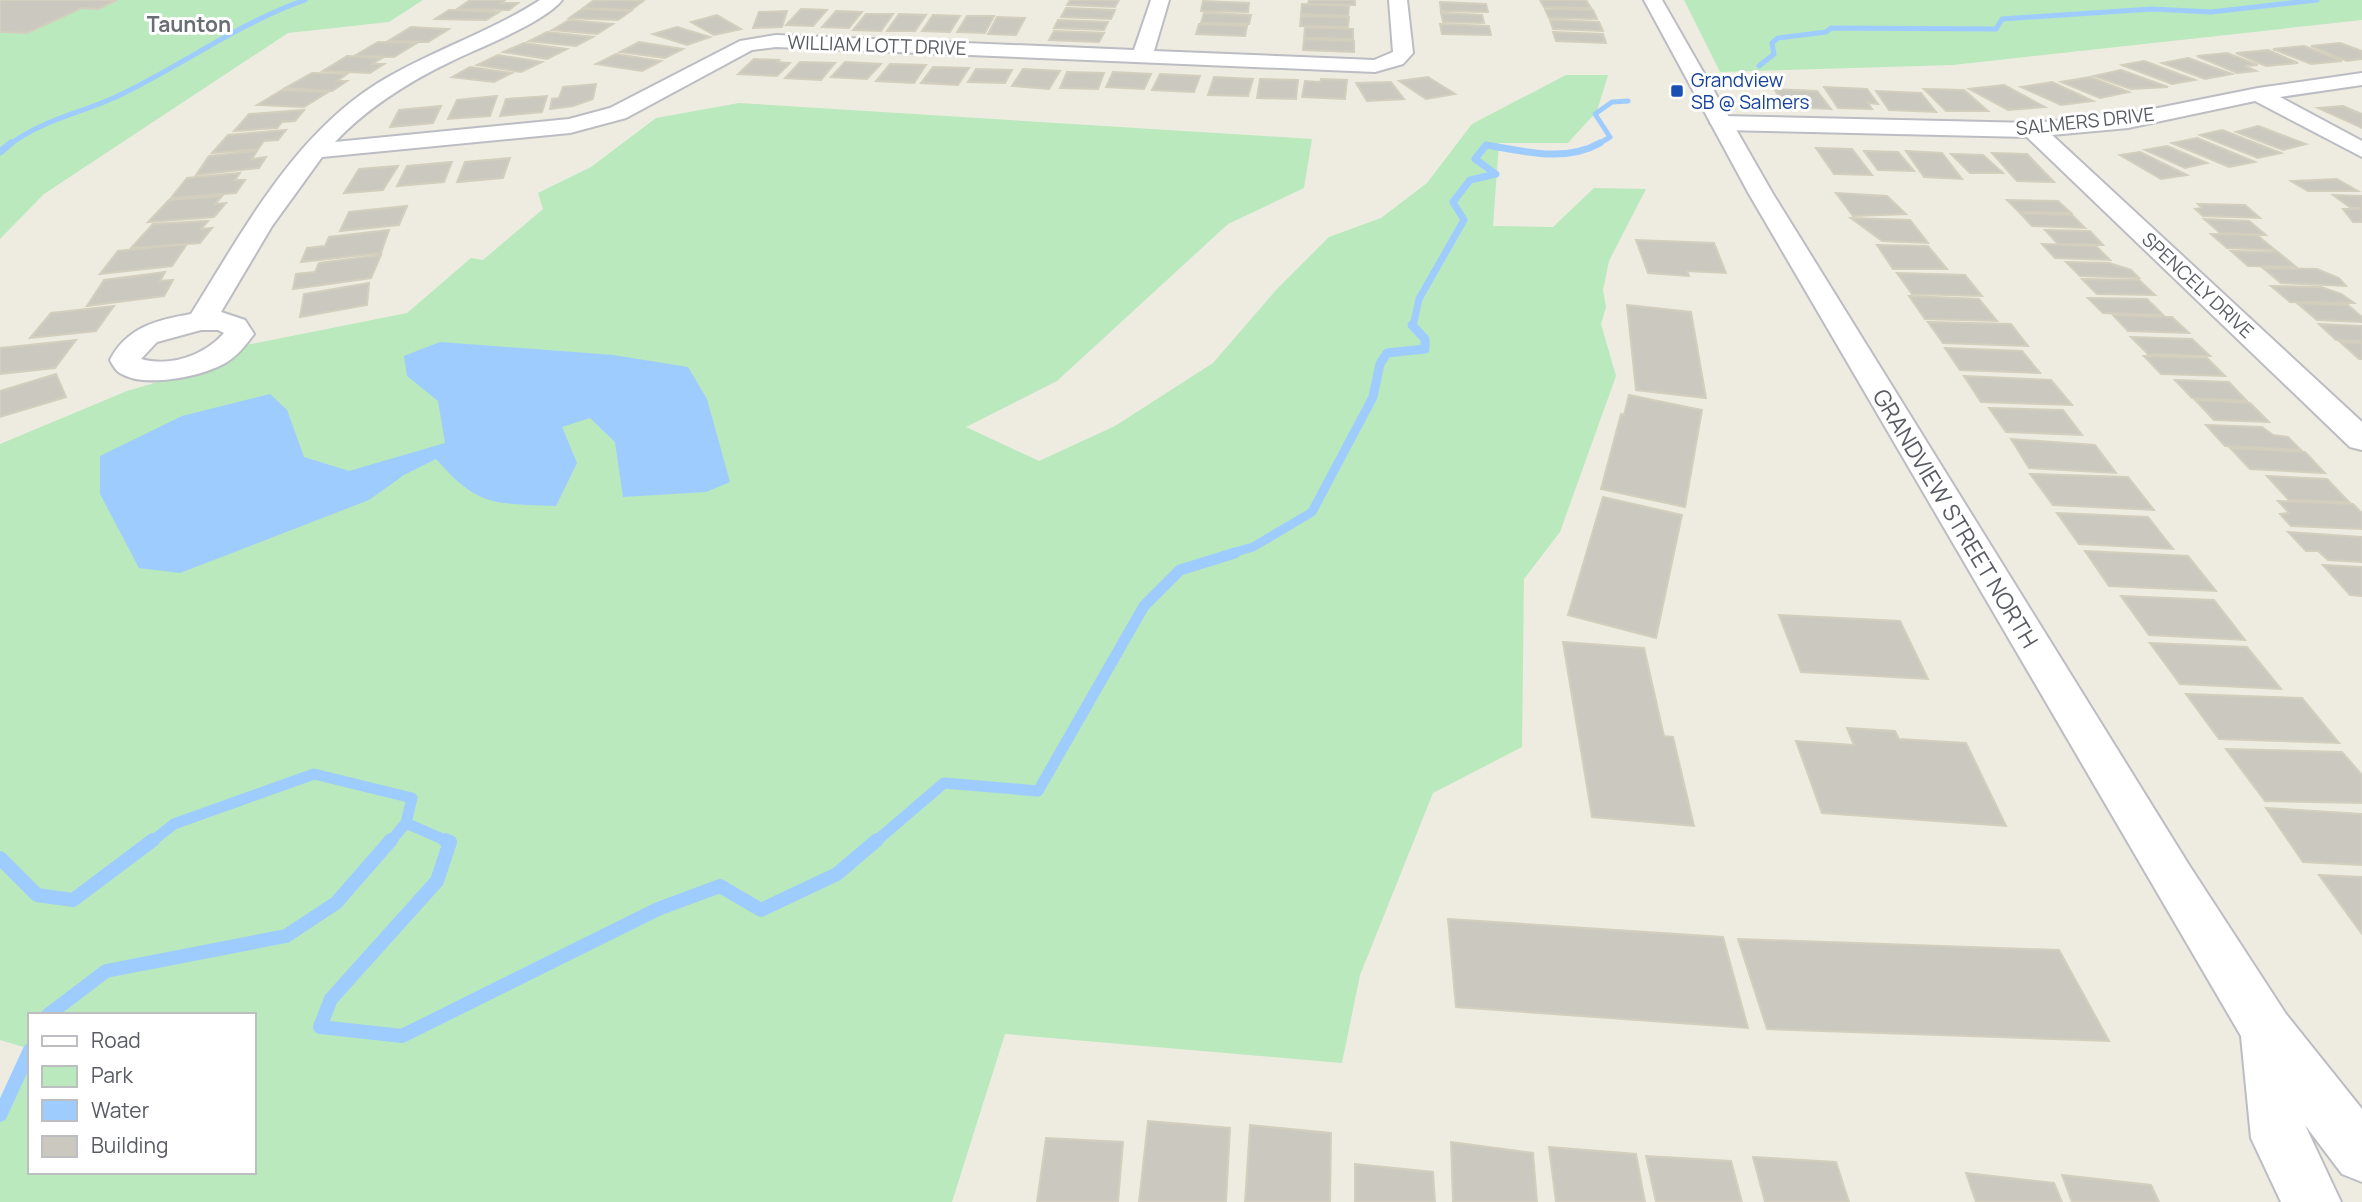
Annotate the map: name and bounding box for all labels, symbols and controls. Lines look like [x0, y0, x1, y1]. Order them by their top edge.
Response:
district label: Taunton [147, 10, 231, 38]
street label: WILLIAM LOTT DRIVE [787, 29, 967, 61]
place label: Grandview SB @ Salmers [1691, 67, 1809, 115]
marker: Grandview SB @ Salmers [1669, 83, 1685, 99]
street label: SALMERS DRIVE [2014, 101, 2156, 141]
street label: SPENCELY DRIVE [2136, 226, 2260, 344]
street label: GRANDVIEW STREET NORTH [1866, 383, 2046, 653]
legend [28, 1013, 256, 1174]
text: Road [91, 1026, 141, 1054]
text: Park [91, 1061, 133, 1089]
text: Water [91, 1096, 150, 1124]
text: Building [91, 1131, 168, 1159]

